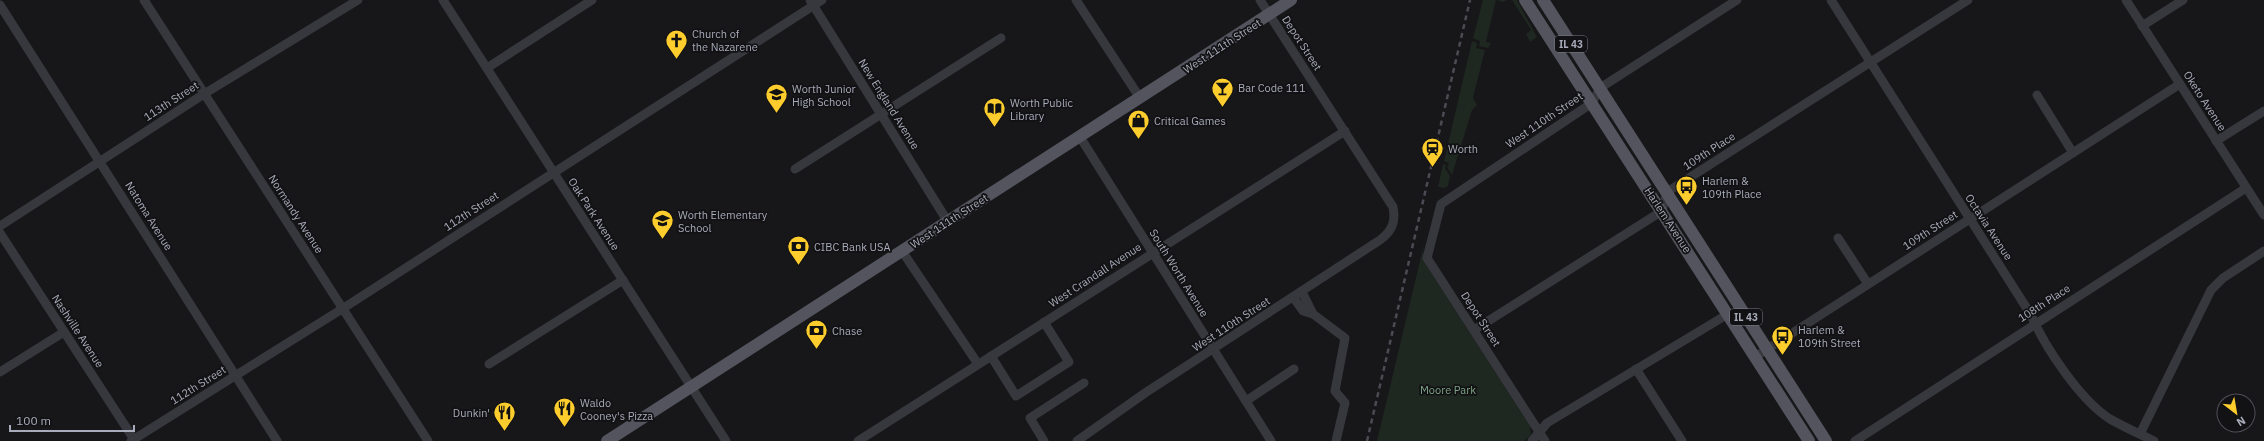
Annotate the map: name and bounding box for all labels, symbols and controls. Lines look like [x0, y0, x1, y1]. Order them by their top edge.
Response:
street label: Depot Street [1279, 13, 1325, 73]
street label: West 111th Street [1180, 16, 1264, 76]
church icon: Church of the Nazarene [663, 27, 689, 60]
place label: Church of the Nazarene [692, 27, 758, 54]
road number: IL 43 [1555, 36, 1587, 52]
street label: New England Avenue [855, 56, 923, 152]
street label: Oketo Avenue [2180, 68, 2230, 134]
bar icon: Bar Code 111 [1210, 75, 1236, 108]
street label: 113th Street [141, 78, 201, 124]
place label: Bar Code 111 [1238, 81, 1306, 95]
school or university icon: Worth Junior High School [764, 82, 790, 115]
place label: Worth Junior High School [792, 82, 856, 109]
street label: West 110th Street [1503, 89, 1585, 151]
library icon: Worth Public Library [981, 96, 1007, 129]
place label: Worth Public Library [1010, 96, 1074, 123]
shop icon: Critical Games [1126, 108, 1152, 141]
place label: Critical Games [1154, 114, 1226, 128]
street label: 109th Place [1680, 129, 1738, 173]
station icon: Worth [1420, 136, 1446, 169]
place label: Worth [1448, 142, 1478, 156]
street label: Normandy Avenue [265, 172, 327, 256]
bus stop icon: Harlem & 109th Place [1673, 174, 1699, 207]
place label: Harlem & 109th Place [1702, 174, 1762, 201]
street label: Oak Park Avenue [565, 175, 623, 253]
street label: Natoma Avenue [122, 179, 176, 253]
street label: Harlem Avenue [1642, 184, 1694, 256]
street label: 112th Street [441, 188, 501, 234]
street label: West 111th Street [907, 191, 991, 251]
street label: Octavia Avenue [1962, 191, 2016, 263]
street label: 109th Street [1900, 207, 1960, 253]
school or university icon: Worth Elementary School [649, 208, 675, 241]
place label: Worth Elementary School [678, 208, 768, 235]
street label: South Worth Avenue [1146, 227, 1212, 319]
bank icon: CIBC Bank USA [785, 234, 811, 267]
place label: CIBC Bank USA [814, 240, 890, 254]
street label: West Crandall Avenue [1046, 240, 1144, 310]
street label: 108th Place [2015, 281, 2073, 325]
street label: Depot Street [1458, 289, 1504, 349]
street label: Nashville Avenue [49, 292, 107, 370]
street label: West 110th Street [1189, 294, 1273, 354]
road number: IL 43 [1730, 309, 1762, 325]
bank icon: Chase [803, 318, 829, 351]
bus stop icon: Harlem & 109th Street [1769, 323, 1795, 356]
place label: Harlem & 109th Street [1798, 323, 1861, 350]
place label: Chase [832, 324, 862, 338]
street label: 112th Street [168, 362, 228, 408]
park label: Moore Park [1420, 383, 1476, 397]
north arrow [2216, 393, 2256, 433]
restaurant icon: Waldo Cooney's Pizza [551, 396, 577, 429]
place label: Waldo Cooney's Pizza [580, 396, 653, 423]
restaurant icon: Dunkin' [492, 400, 518, 433]
place label: Dunkin' [453, 406, 490, 420]
scale bar [10, 407, 134, 433]
text: 100 m [16, 413, 51, 428]
text: N [2234, 414, 2248, 430]

